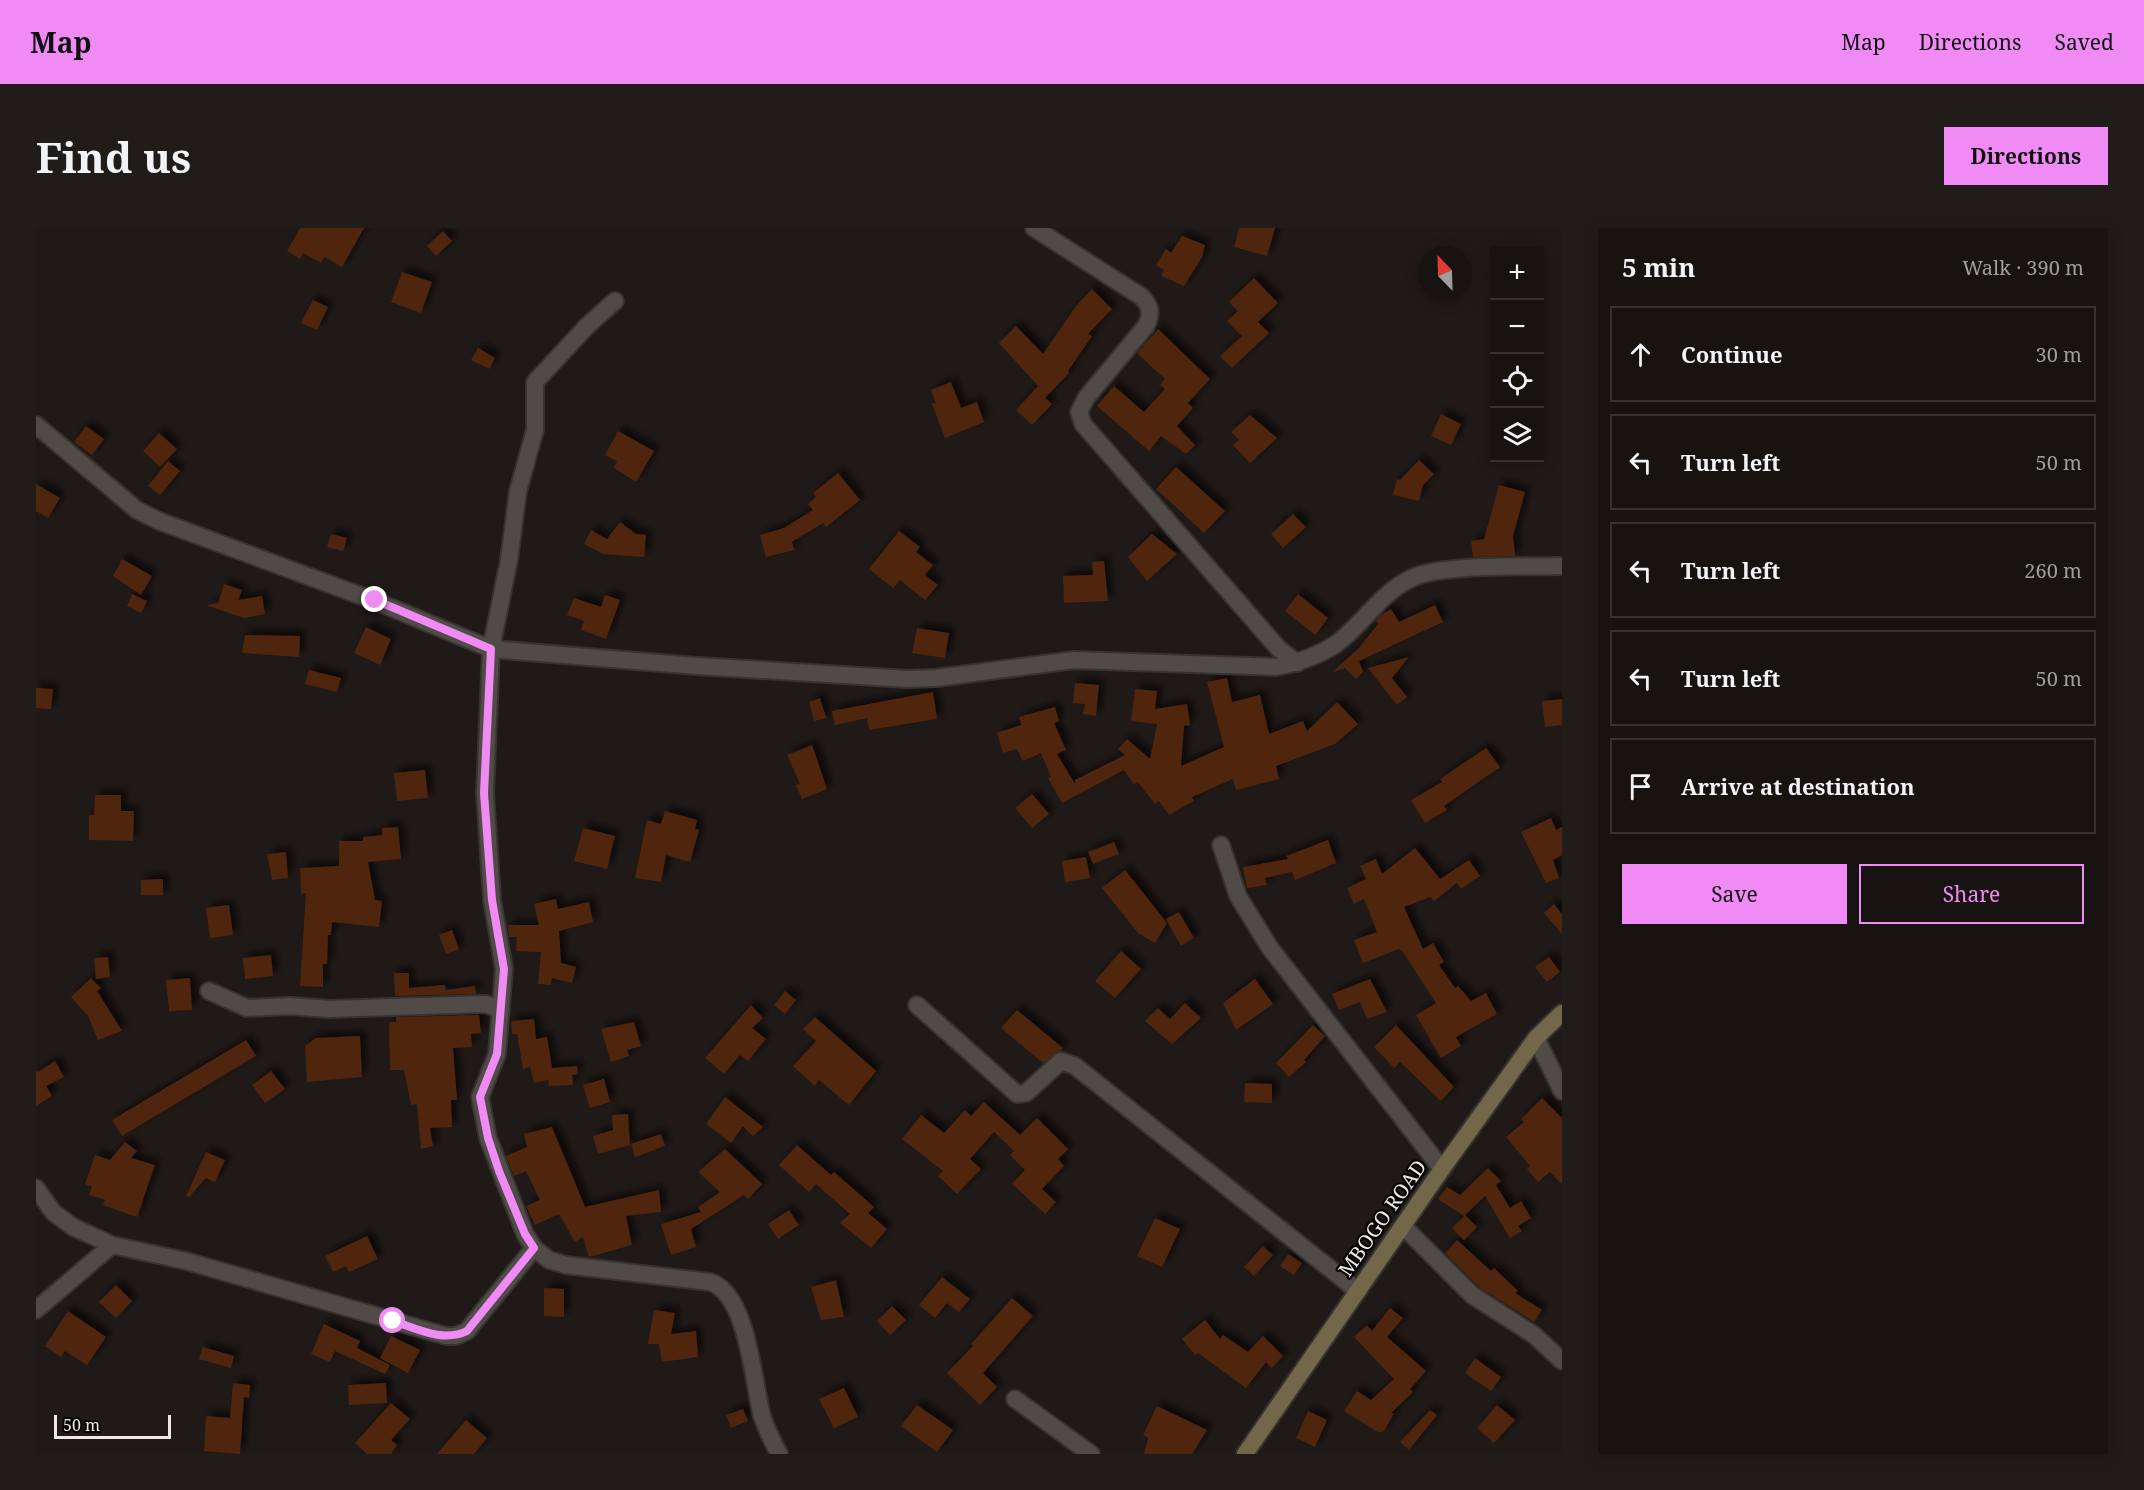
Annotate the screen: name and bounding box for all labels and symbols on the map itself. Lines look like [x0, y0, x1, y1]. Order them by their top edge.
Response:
north arrow [1418, 246, 1472, 300]
route end [361, 586, 387, 612]
street label: MBOGO ROAD [1332, 1154, 1432, 1282]
route start [379, 1307, 405, 1333]
scale bar [54, 1412, 171, 1440]

